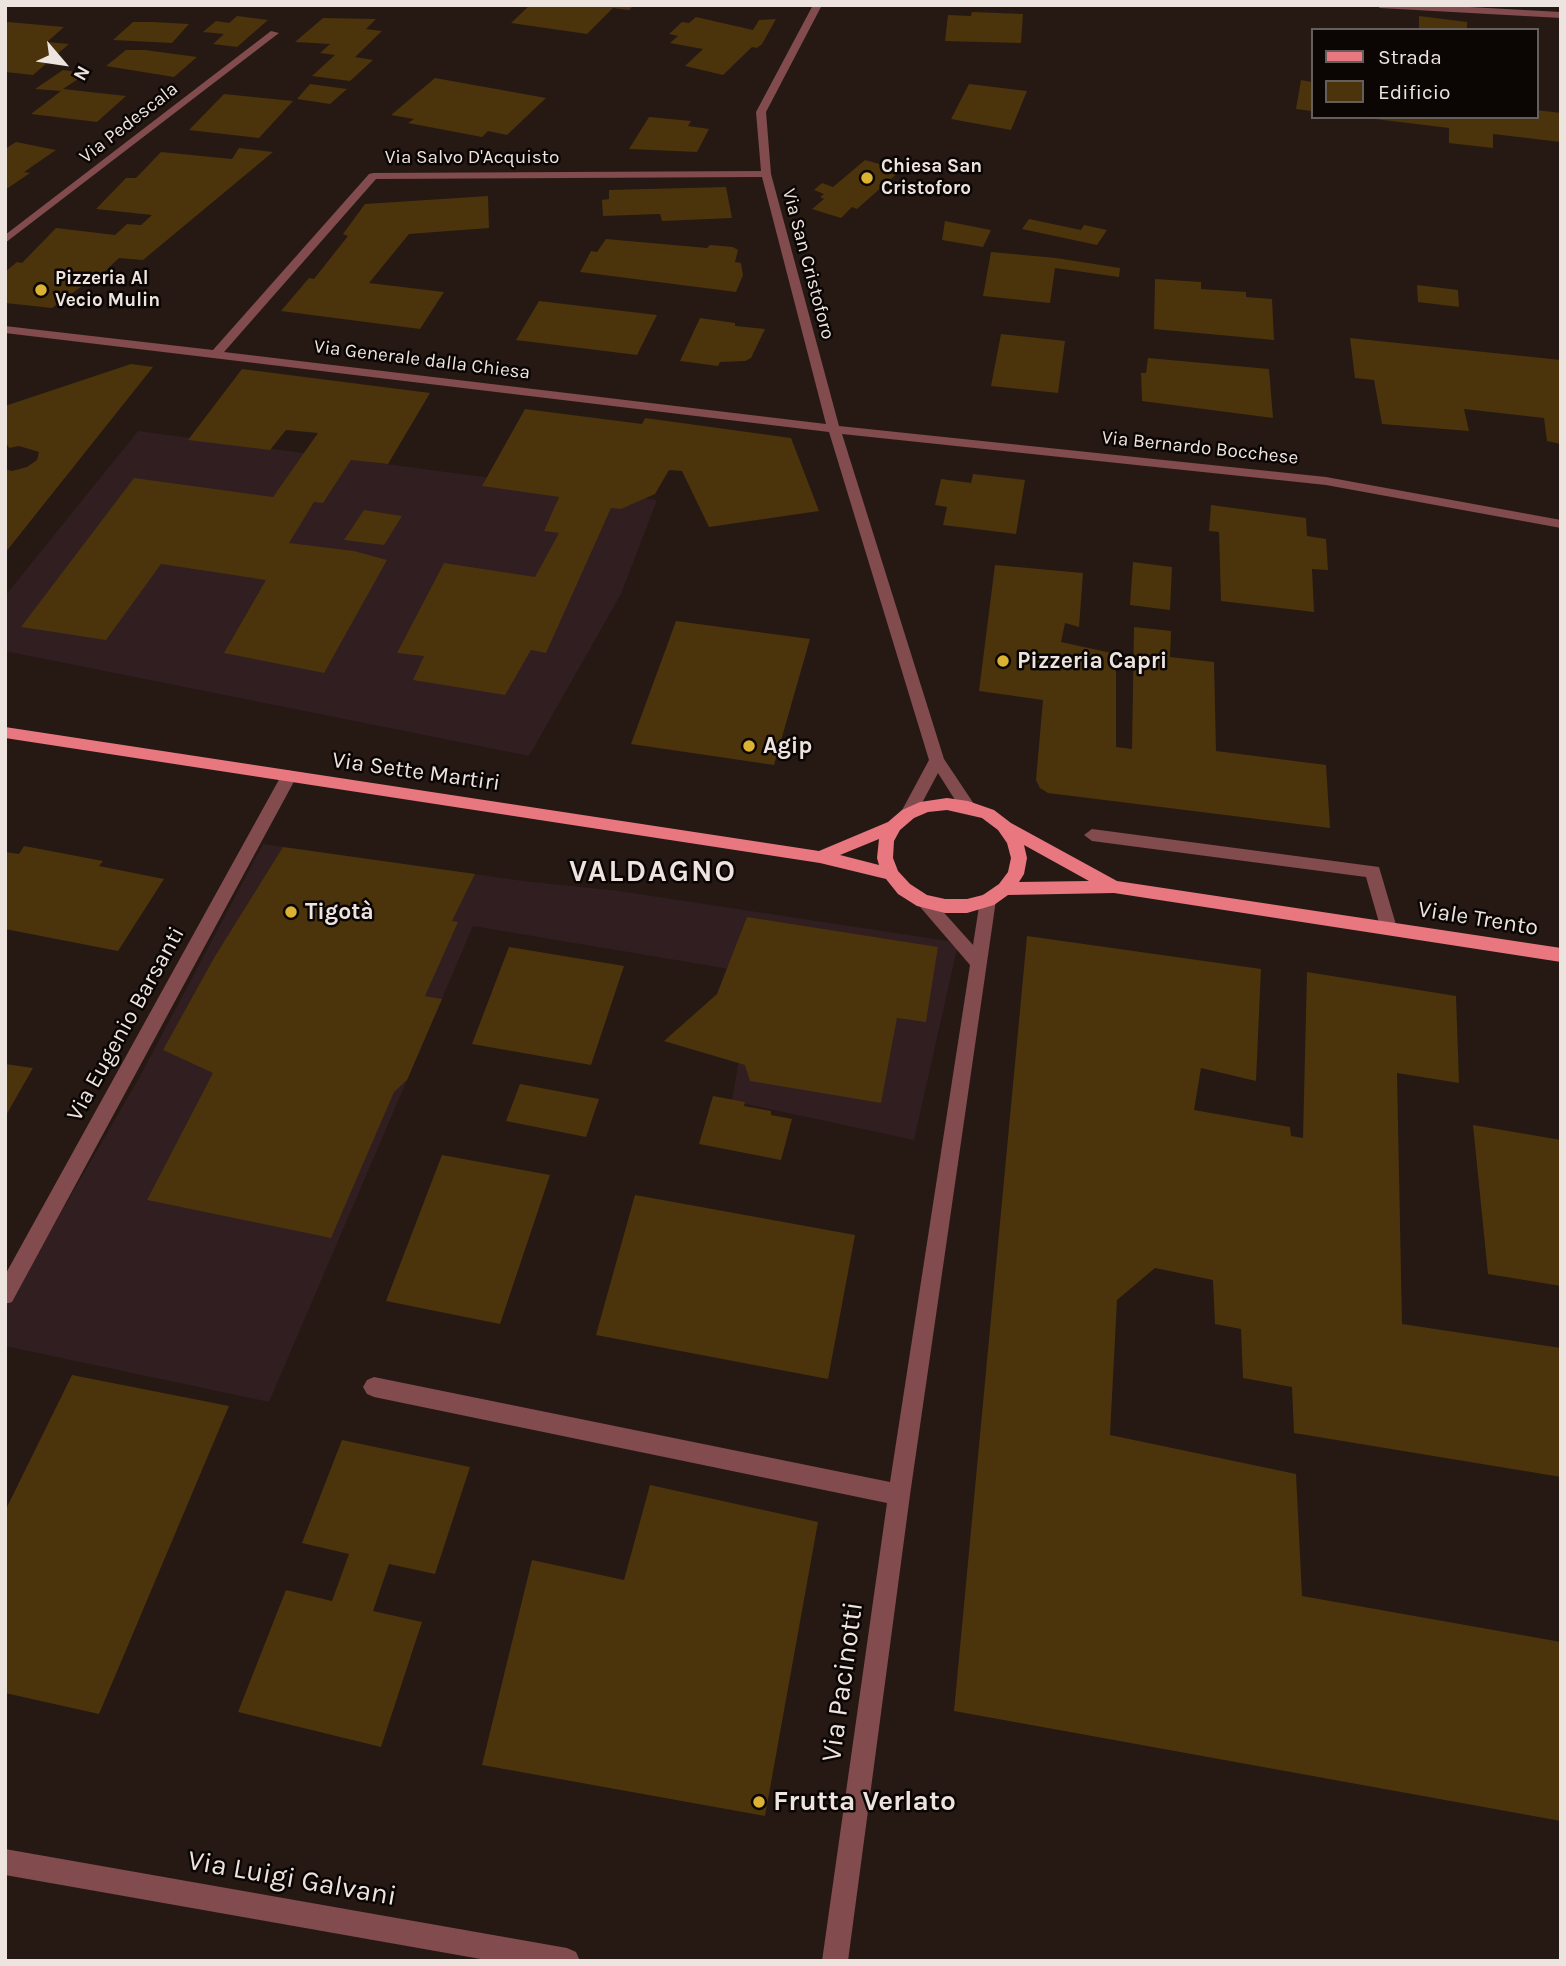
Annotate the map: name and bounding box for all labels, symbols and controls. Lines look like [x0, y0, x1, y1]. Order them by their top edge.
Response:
north arrow [28, 28, 98, 98]
legend [1310, 28, 1538, 119]
text: Strada [1378, 45, 1442, 69]
text: N [68, 62, 94, 84]
street label: Via Pedescala [75, 77, 183, 169]
text: Edificio [1378, 80, 1451, 104]
street label: Via Salvo D'Acquisto [385, 147, 559, 169]
place label: Chiesa San Cristoforo [881, 156, 982, 200]
marker: Chiesa San Cristoforo [859, 170, 875, 186]
street label: Via San Cristoforo [777, 186, 839, 342]
place label: Pizzeria Al Vecio Mulin [55, 268, 160, 312]
marker: Pizzeria Al Vecio Mulin [33, 282, 49, 298]
street label: Via Generale dalla Chiesa [313, 335, 531, 385]
street label: Via Bernardo Bocchese [1101, 426, 1299, 470]
place label: Pizzeria Capri [1017, 647, 1167, 675]
marker: Pizzeria Capri [995, 653, 1011, 669]
place label: Agip [763, 732, 812, 760]
marker: Agip [741, 738, 757, 754]
street label: Via Sette Martiri [330, 747, 502, 797]
district label: VALDAGNO [570, 854, 736, 890]
street label: Viale Trento [1416, 896, 1540, 942]
place label: Tigotà [305, 898, 374, 926]
marker: Tigotà [283, 904, 299, 920]
street label: Via Eugenio Barsanti [61, 922, 191, 1126]
street label: Via Pacinotti [815, 1600, 871, 1764]
place label: Frutta Verlato [773, 1785, 956, 1819]
marker: Frutta Verlato [751, 1794, 767, 1810]
street label: Via Luigi Galvani [185, 1844, 399, 1914]

